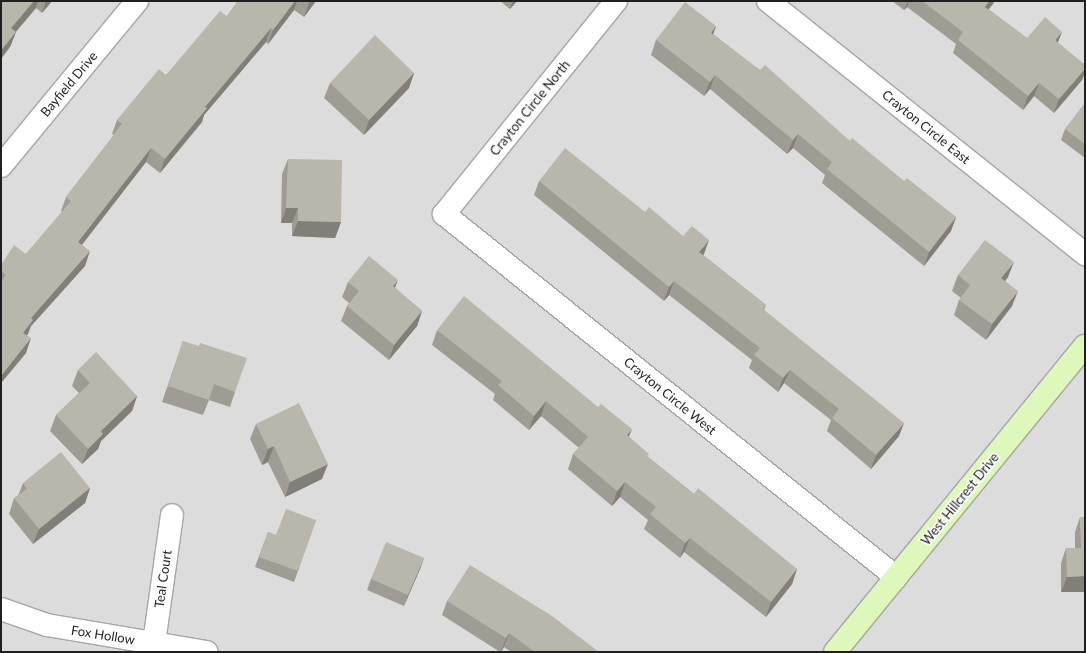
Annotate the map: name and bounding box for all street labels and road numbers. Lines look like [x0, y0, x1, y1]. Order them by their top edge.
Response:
street label: Bayfield Drive [37, 48, 101, 120]
street label: Crayton Circle North [487, 57, 573, 159]
street label: Crayton Circle East [879, 87, 973, 167]
street label: Crayton Circle West [621, 354, 719, 438]
street label: West Hillcrest Drive [918, 450, 1002, 548]
street label: Teal Court [151, 549, 175, 609]
street label: Fox Hollow [70, 622, 136, 648]

